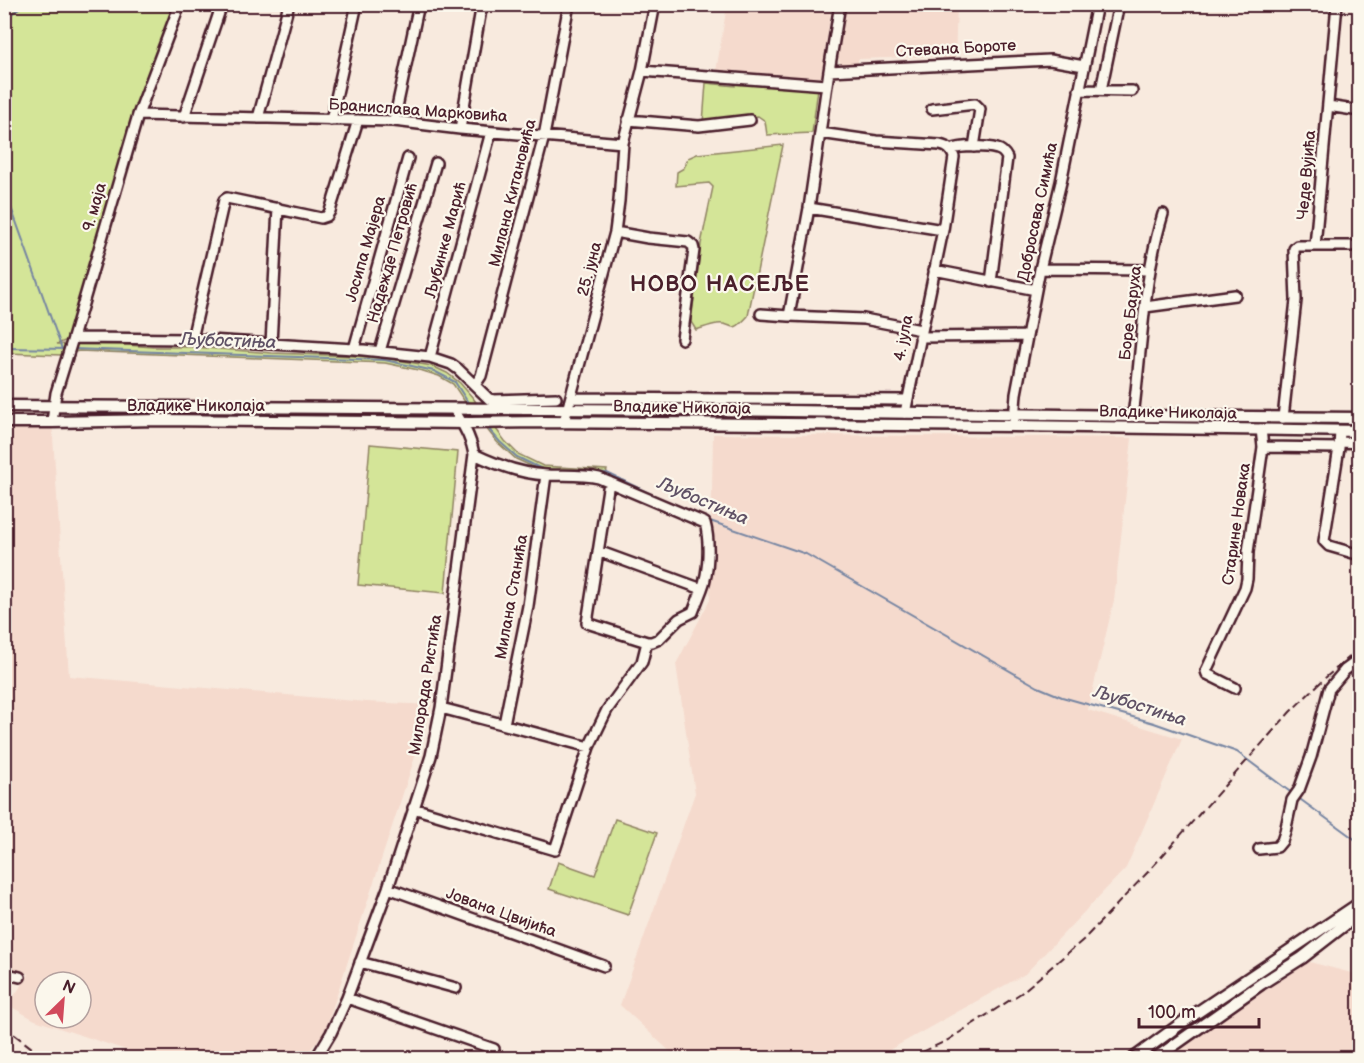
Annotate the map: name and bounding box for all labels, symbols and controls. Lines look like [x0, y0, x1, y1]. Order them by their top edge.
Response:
street label: Стевана Бороте [895, 36, 1017, 62]
street label: Бранислава Марковића [328, 95, 509, 127]
street label: Милана Китановића [485, 117, 541, 269]
street label: Чеде Вујића [1294, 129, 1320, 221]
street label: Добросава Симића [1014, 140, 1062, 283]
street label: 9. маја [79, 180, 111, 234]
street label: Љубинке Марић [421, 180, 471, 301]
street label: Надежде Петровић [364, 181, 422, 325]
street label: Јосипа Мајера [342, 193, 390, 304]
street label: 25. јуна [574, 239, 607, 298]
street label: Боре Баруха [1116, 264, 1146, 361]
district label: НОВО НАСЕЉЕ [630, 271, 810, 298]
street label: 4. јула [890, 313, 918, 363]
water label: Љубостиња [178, 329, 277, 353]
street label: Владике Николаја [127, 397, 266, 416]
street label: Владике Николаја [613, 397, 752, 419]
street label: Владике Николаја [1099, 402, 1238, 424]
street label: Старине Новака [1219, 461, 1255, 586]
water label: Љубостиња [653, 472, 752, 530]
street label: Милана Станића [492, 533, 532, 661]
street label: Милорада Ристића [405, 613, 447, 757]
water label: Љубостиња [1090, 681, 1189, 731]
street label: Јована Цвијића [443, 884, 559, 942]
north arrow [33, 970, 93, 1030]
text: N [59, 977, 78, 999]
scale bar [1139, 991, 1259, 1029]
text: 100 m [1148, 1002, 1196, 1023]

